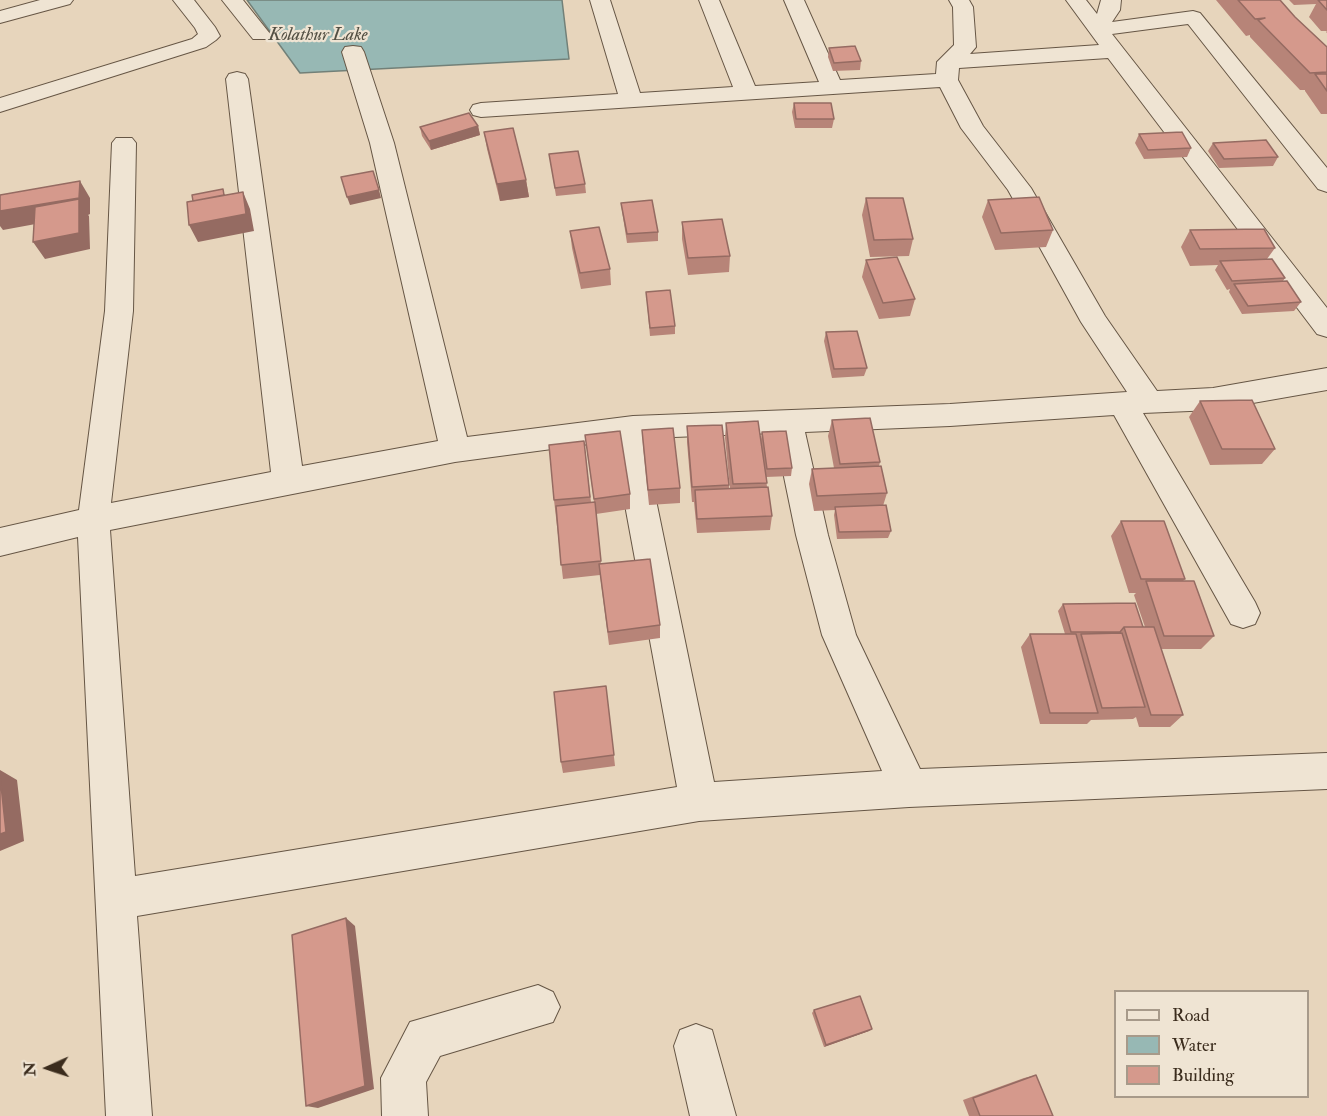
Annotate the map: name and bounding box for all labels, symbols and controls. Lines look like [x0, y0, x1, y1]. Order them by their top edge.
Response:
water label: Kolathur Lake [268, 25, 368, 47]
legend [1114, 990, 1309, 1098]
text: Road [1172, 1004, 1210, 1027]
text: Water [1172, 1034, 1216, 1057]
north arrow [18, 1038, 78, 1098]
text: N [20, 1061, 40, 1077]
text: Building [1172, 1064, 1234, 1087]

